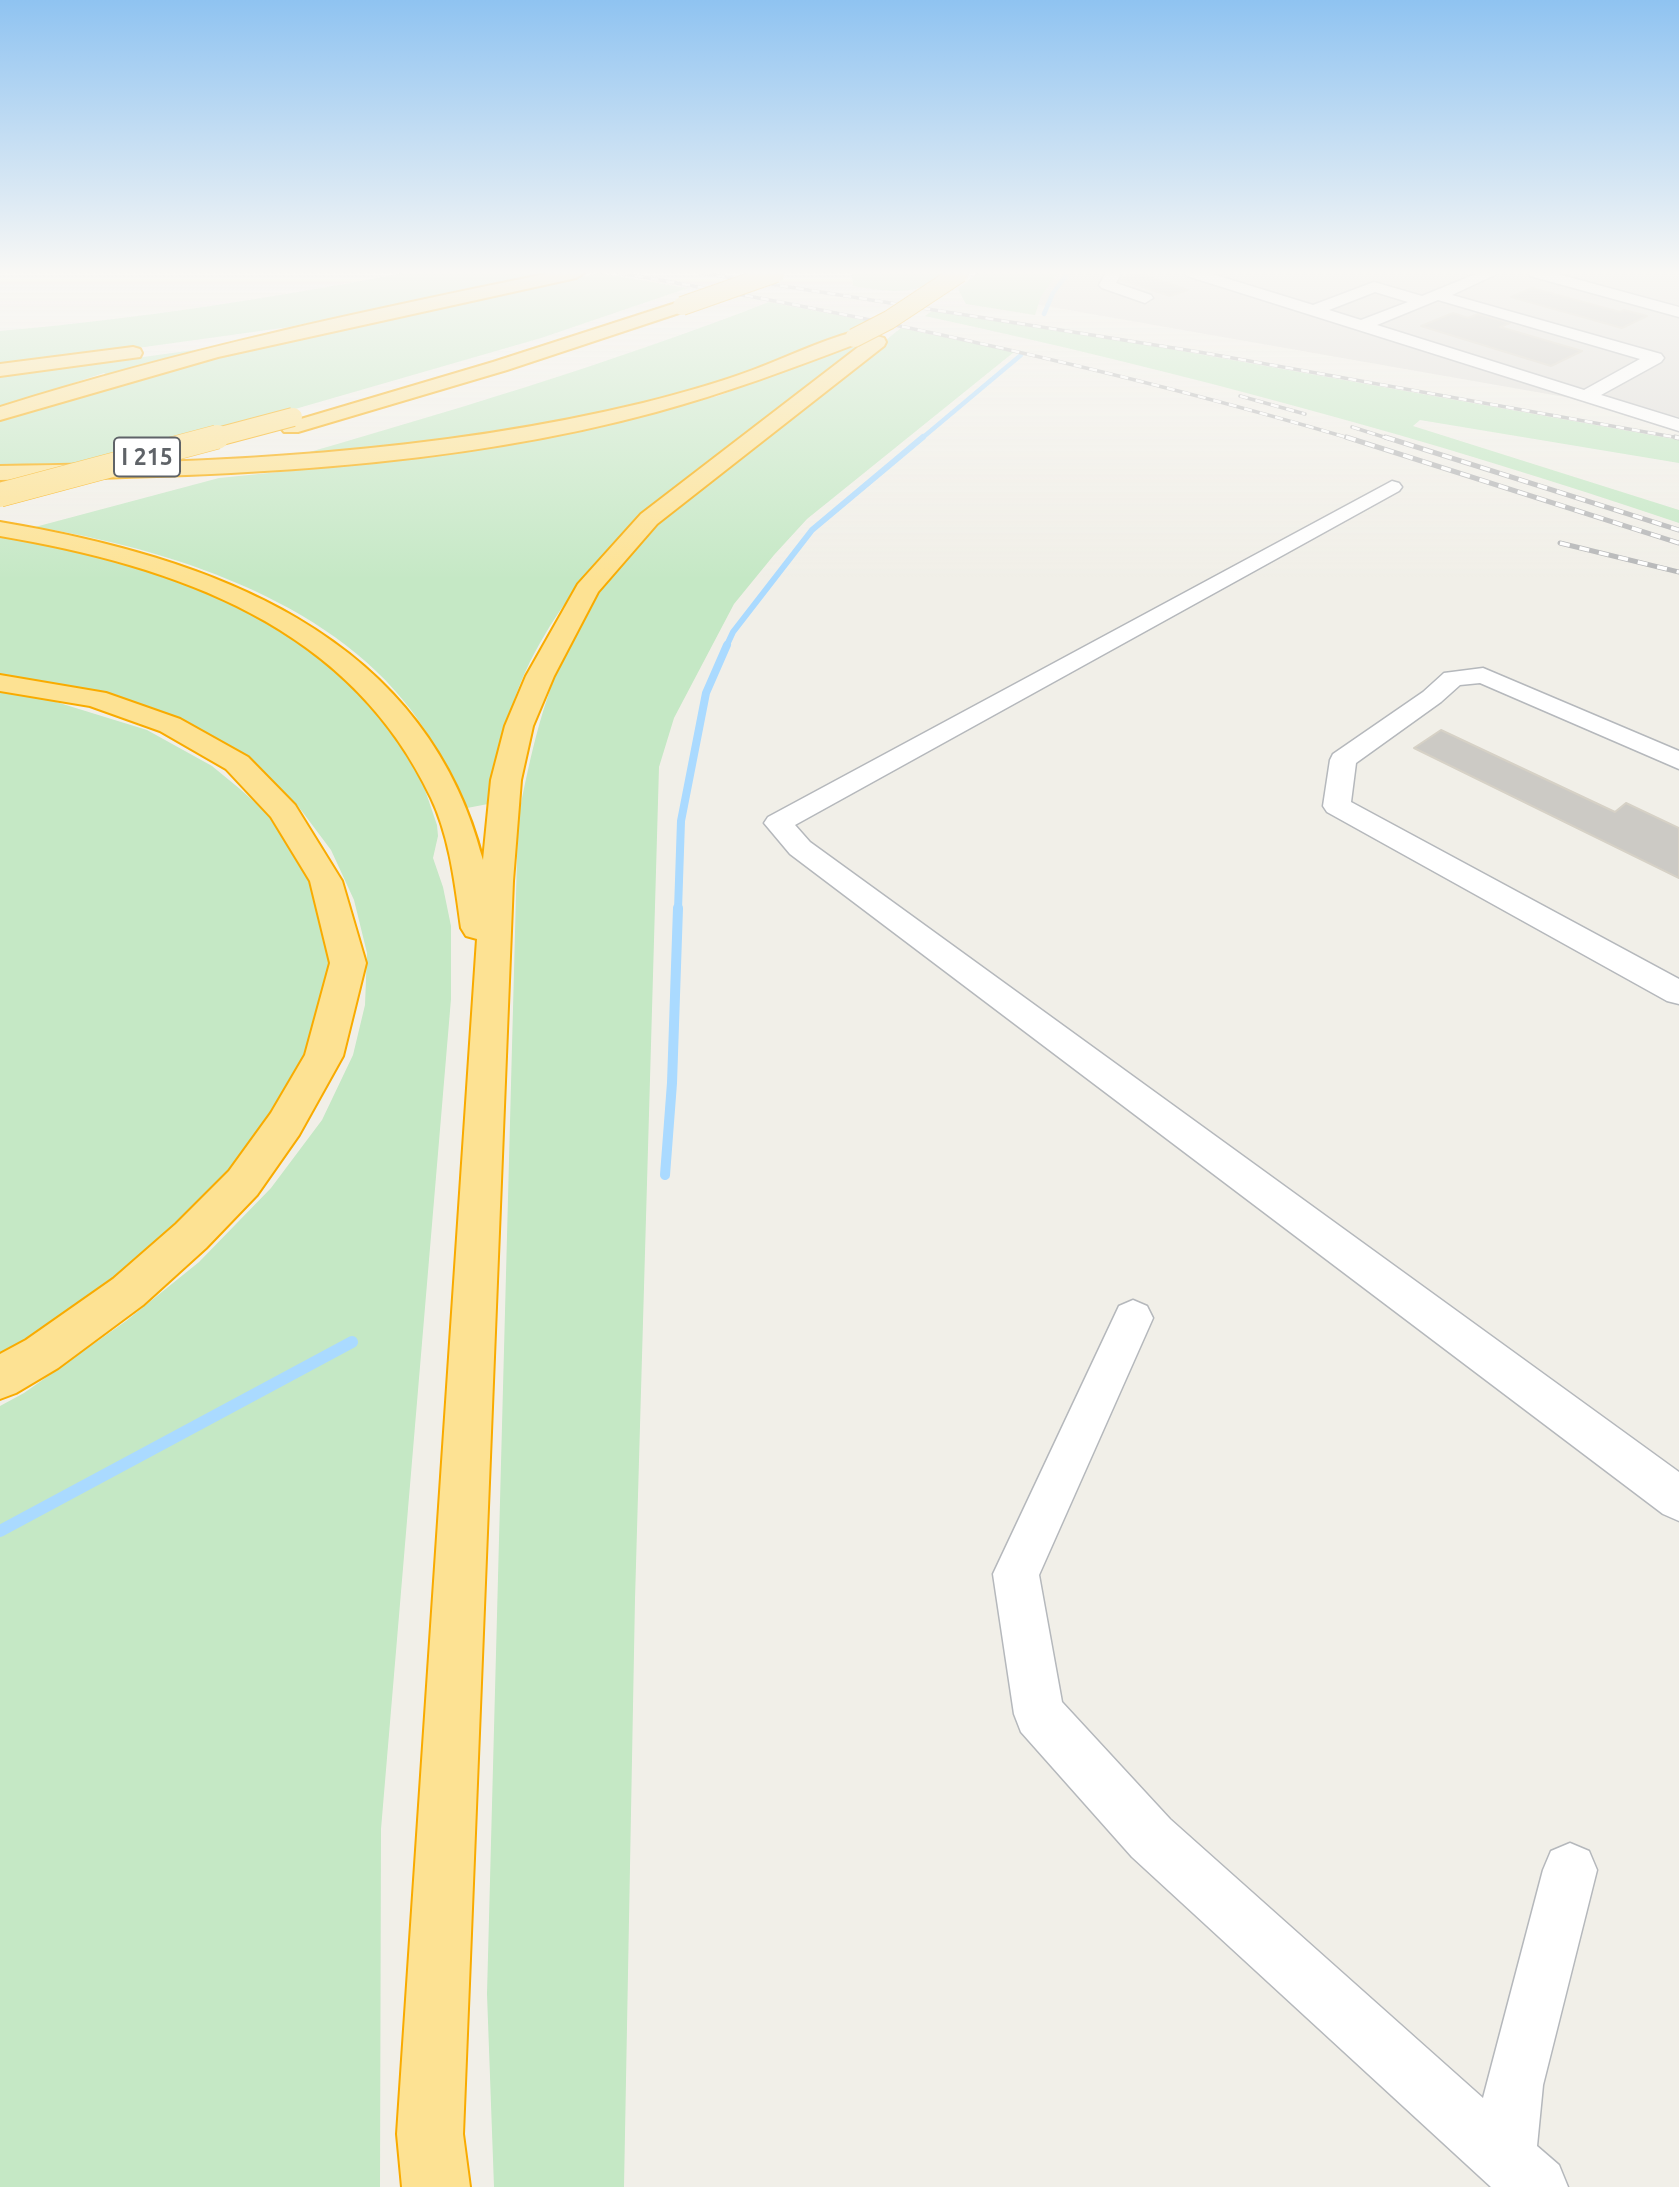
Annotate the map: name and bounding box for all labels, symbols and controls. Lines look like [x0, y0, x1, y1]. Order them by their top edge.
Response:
road number: I 215 [114, 438, 180, 477]

